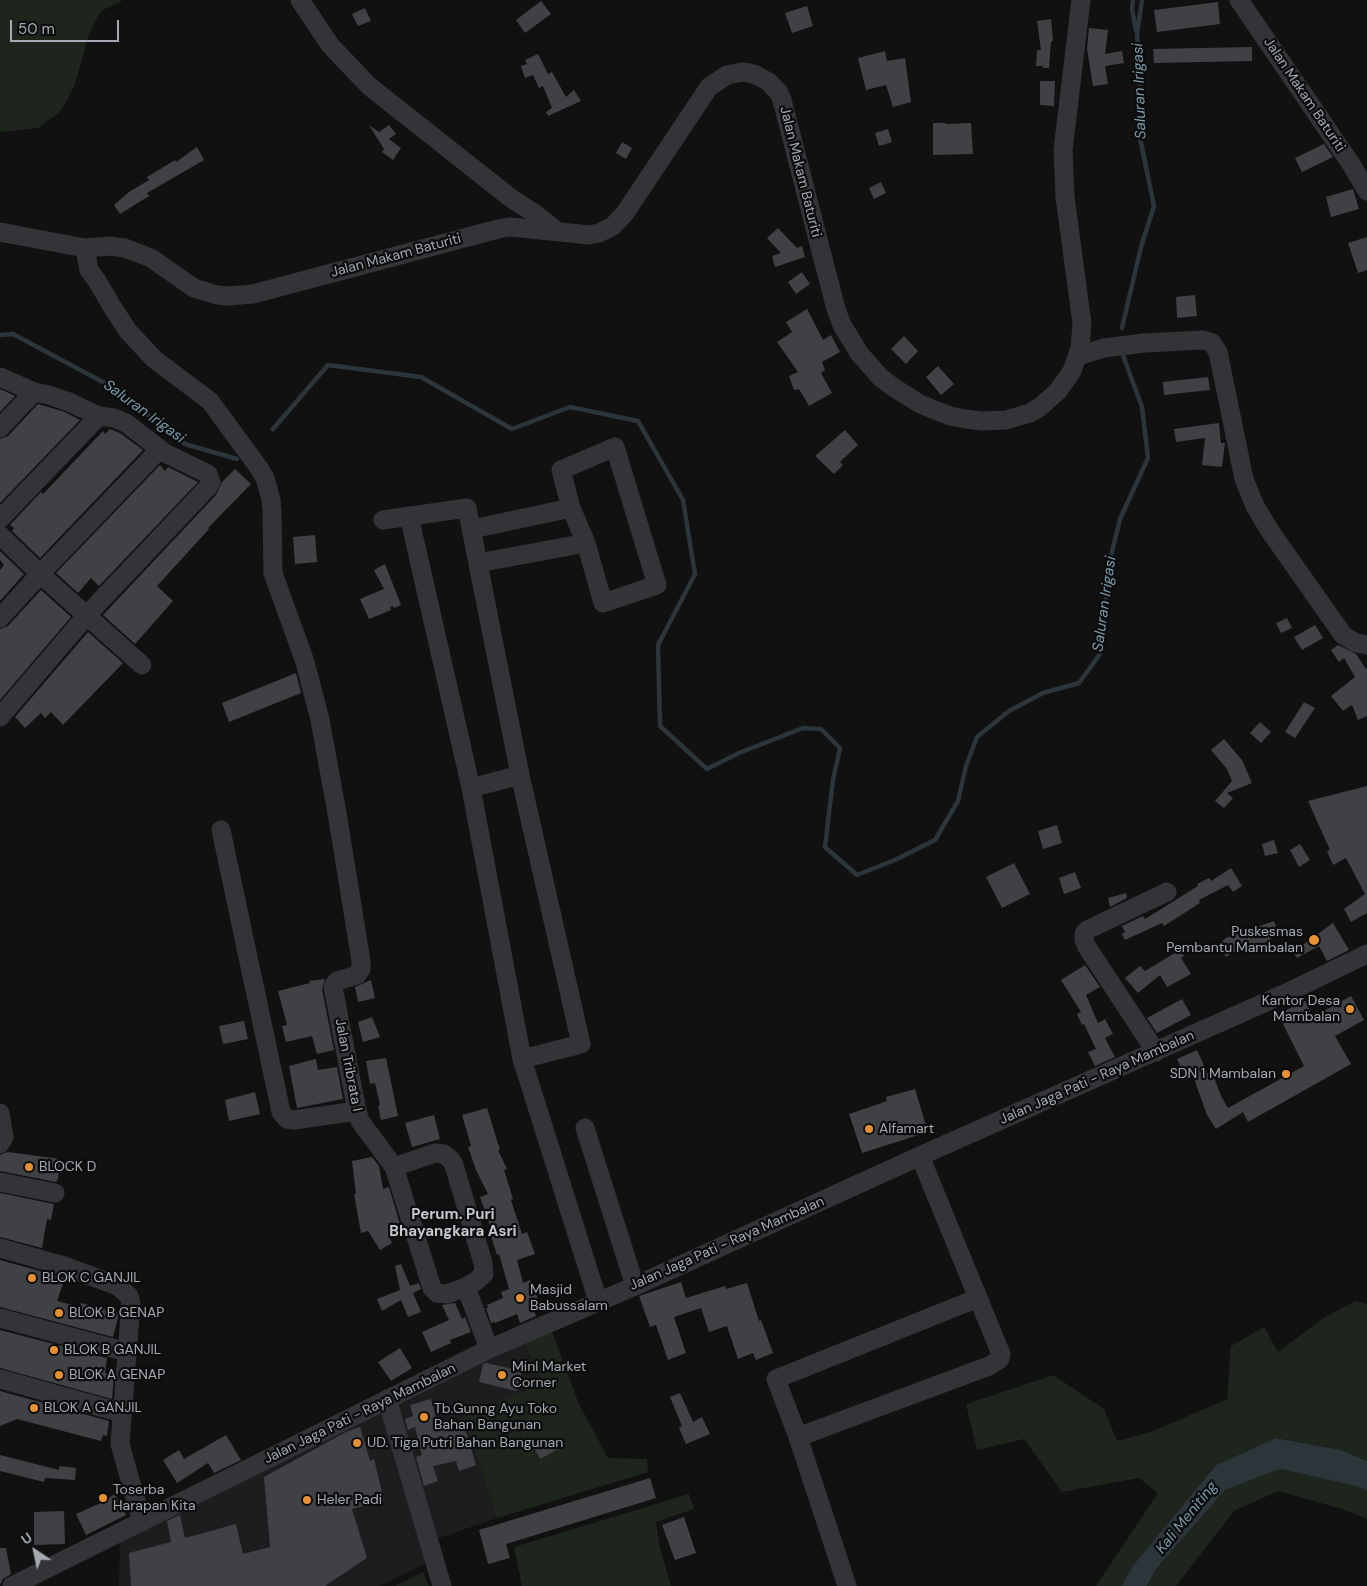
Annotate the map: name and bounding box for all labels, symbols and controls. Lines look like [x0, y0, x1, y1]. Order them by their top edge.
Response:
scale bar [12, 10, 121, 42]
text: 50 m [18, 19, 55, 39]
street label: Jalan Makam Baturiti [1260, 35, 1348, 155]
water label: Saluran Irigasi [1129, 43, 1151, 139]
street label: Jalan Makam Baturiti [776, 105, 824, 239]
street label: Jalan Makam Baturiti [329, 231, 463, 281]
water label: Saluran Irigasi [100, 376, 188, 448]
water label: Saluran Irigasi [1089, 555, 1121, 653]
place label: Puskesmas Pembantu Mambalan [1166, 924, 1303, 956]
marker: Puskesmas Pembantu Mambalan [1307, 933, 1321, 947]
place label: Kantor Desa Mambalan [1262, 993, 1340, 1026]
marker: Kantor Desa Mambalan [1344, 1003, 1356, 1015]
street label: Jalan Tribrata I [331, 1017, 365, 1113]
street label: Jalan Jaga Pati - Raya Mambalan [997, 1027, 1197, 1129]
place label: SDN 1 Mambalan [1170, 1066, 1276, 1082]
marker: SDN 1 Mambalan [1280, 1068, 1292, 1080]
place label: Alfamart [879, 1121, 934, 1137]
marker: Alfamart [863, 1123, 875, 1135]
place label: BLOCK D [39, 1159, 96, 1175]
marker: BLOCK D [23, 1161, 35, 1173]
street label: Jalan Jaga Pati - Raya Mambalan [627, 1193, 827, 1295]
district label: Perum. Puri Bhayangkara Asri [389, 1206, 517, 1241]
place label: BLOK C GANJIL [42, 1270, 141, 1286]
marker: BLOK C GANJIL [26, 1272, 38, 1284]
place label: Masjid Babussalam [530, 1282, 608, 1314]
marker: Masjid Babussalam [514, 1292, 526, 1304]
place label: BLOK B GENAP [69, 1305, 164, 1321]
marker: BLOK B GENAP [53, 1307, 65, 1319]
place label: BLOK B GANJIL [64, 1342, 161, 1358]
marker: BLOK B GANJIL [48, 1344, 60, 1356]
place label: Minl Market Corner [512, 1359, 586, 1391]
street label: Jalan Jaga Pati - Raya Mambalan [261, 1360, 459, 1468]
place label: BLOK A GENAP [69, 1367, 165, 1383]
marker: BLOK A GENAP [53, 1369, 65, 1381]
marker: Minl Market Corner [496, 1369, 508, 1381]
place label: BLOK A GANJIL [44, 1400, 142, 1416]
place label: Tb.Gunng Ayu Toko Bahan Bangunan [434, 1401, 557, 1434]
marker: BLOK A GANJIL [28, 1402, 40, 1414]
marker: Tb.Gunng Ayu Toko Bahan Bangunan [418, 1411, 430, 1423]
place label: UD. Tiga Putri Bahan Bangunan [367, 1435, 563, 1451]
marker: UD. Tiga Putri Bahan Bangunan [351, 1437, 363, 1449]
water label: Kali Meniting [1152, 1478, 1222, 1558]
place label: Toserba Harapan Kita [113, 1482, 196, 1514]
marker: Toserba Harapan Kita [97, 1492, 109, 1504]
place label: Heler Padi [317, 1492, 382, 1508]
marker: Heler Padi [301, 1494, 313, 1506]
north arrow [10, 1526, 60, 1576]
text: U [18, 1528, 36, 1549]

